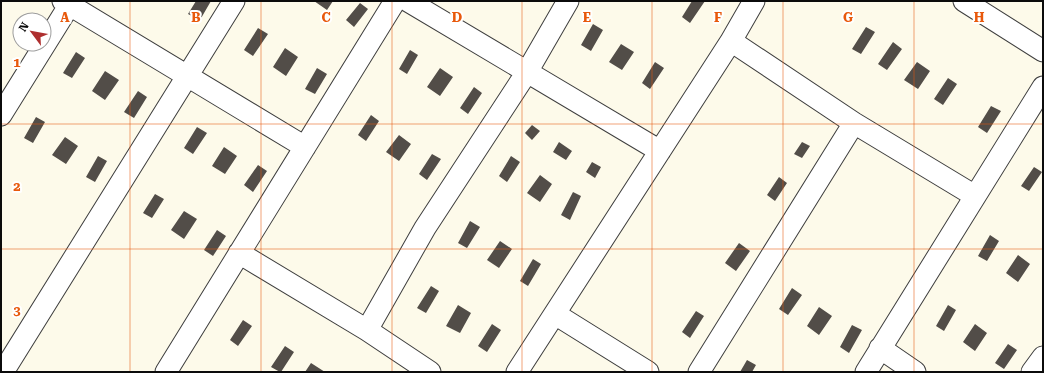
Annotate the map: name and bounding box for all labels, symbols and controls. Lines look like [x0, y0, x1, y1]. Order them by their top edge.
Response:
text: A [60, 10, 70, 25]
text: B [191, 10, 201, 25]
text: C [321, 10, 331, 25]
text: D [452, 10, 462, 25]
text: E [583, 10, 591, 25]
text: F [714, 10, 722, 25]
text: G [843, 10, 853, 25]
text: H [974, 10, 985, 25]
north arrow [12, 12, 52, 52]
text: N [16, 19, 32, 34]
text: 1 [13, 55, 21, 70]
text: 2 [13, 179, 21, 194]
text: 3 [13, 303, 21, 318]

